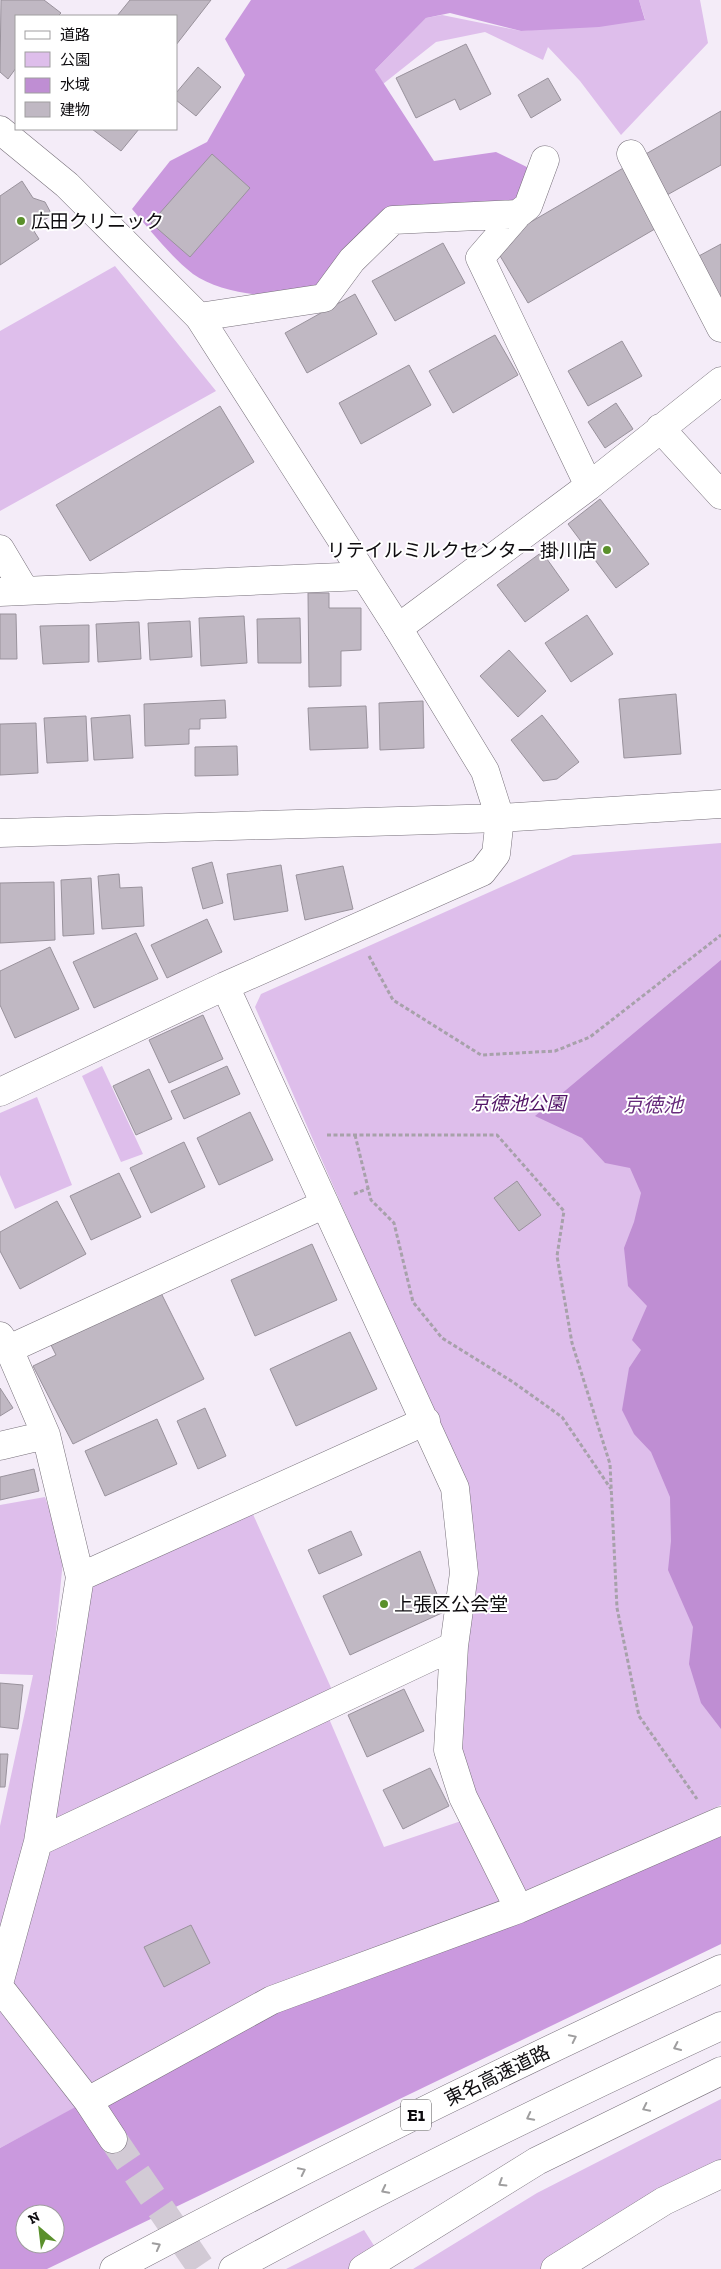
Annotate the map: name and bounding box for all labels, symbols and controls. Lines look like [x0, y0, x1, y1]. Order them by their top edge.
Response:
legend [15, 15, 178, 130]
text: 道路 [60, 26, 90, 44]
text: 公園 [60, 51, 90, 69]
text: 水域 [60, 76, 90, 94]
text: 建物 [60, 101, 90, 119]
place label: 広田クリニック [31, 210, 164, 233]
marker: 広田クリニック [15, 215, 27, 227]
place label: リテイルミルクセンター 掛川店 [327, 539, 597, 562]
marker: リテイルミルクセンター 掛川店 [601, 544, 613, 556]
park label: 京徳池公園 [470, 1092, 568, 1115]
water label: 京徳池 [623, 1093, 685, 1117]
place label: 上張区公会堂 [394, 1593, 508, 1616]
marker: 上張区公会堂 [378, 1598, 390, 1610]
one-way arrow [568, 2034, 577, 2044]
street label: 東名高速道路 [441, 2040, 553, 2111]
one-way arrow [673, 2041, 682, 2051]
road number: E1 [401, 2100, 431, 2130]
one-way arrow [642, 2101, 651, 2112]
one-way arrow [527, 2111, 536, 2121]
one-way arrow [296, 2168, 305, 2178]
one-way arrow [498, 2176, 507, 2186]
one-way arrow [381, 2184, 390, 2194]
north arrow [15, 2204, 65, 2254]
text: N [25, 2208, 43, 2228]
one-way arrow [152, 2242, 161, 2252]

